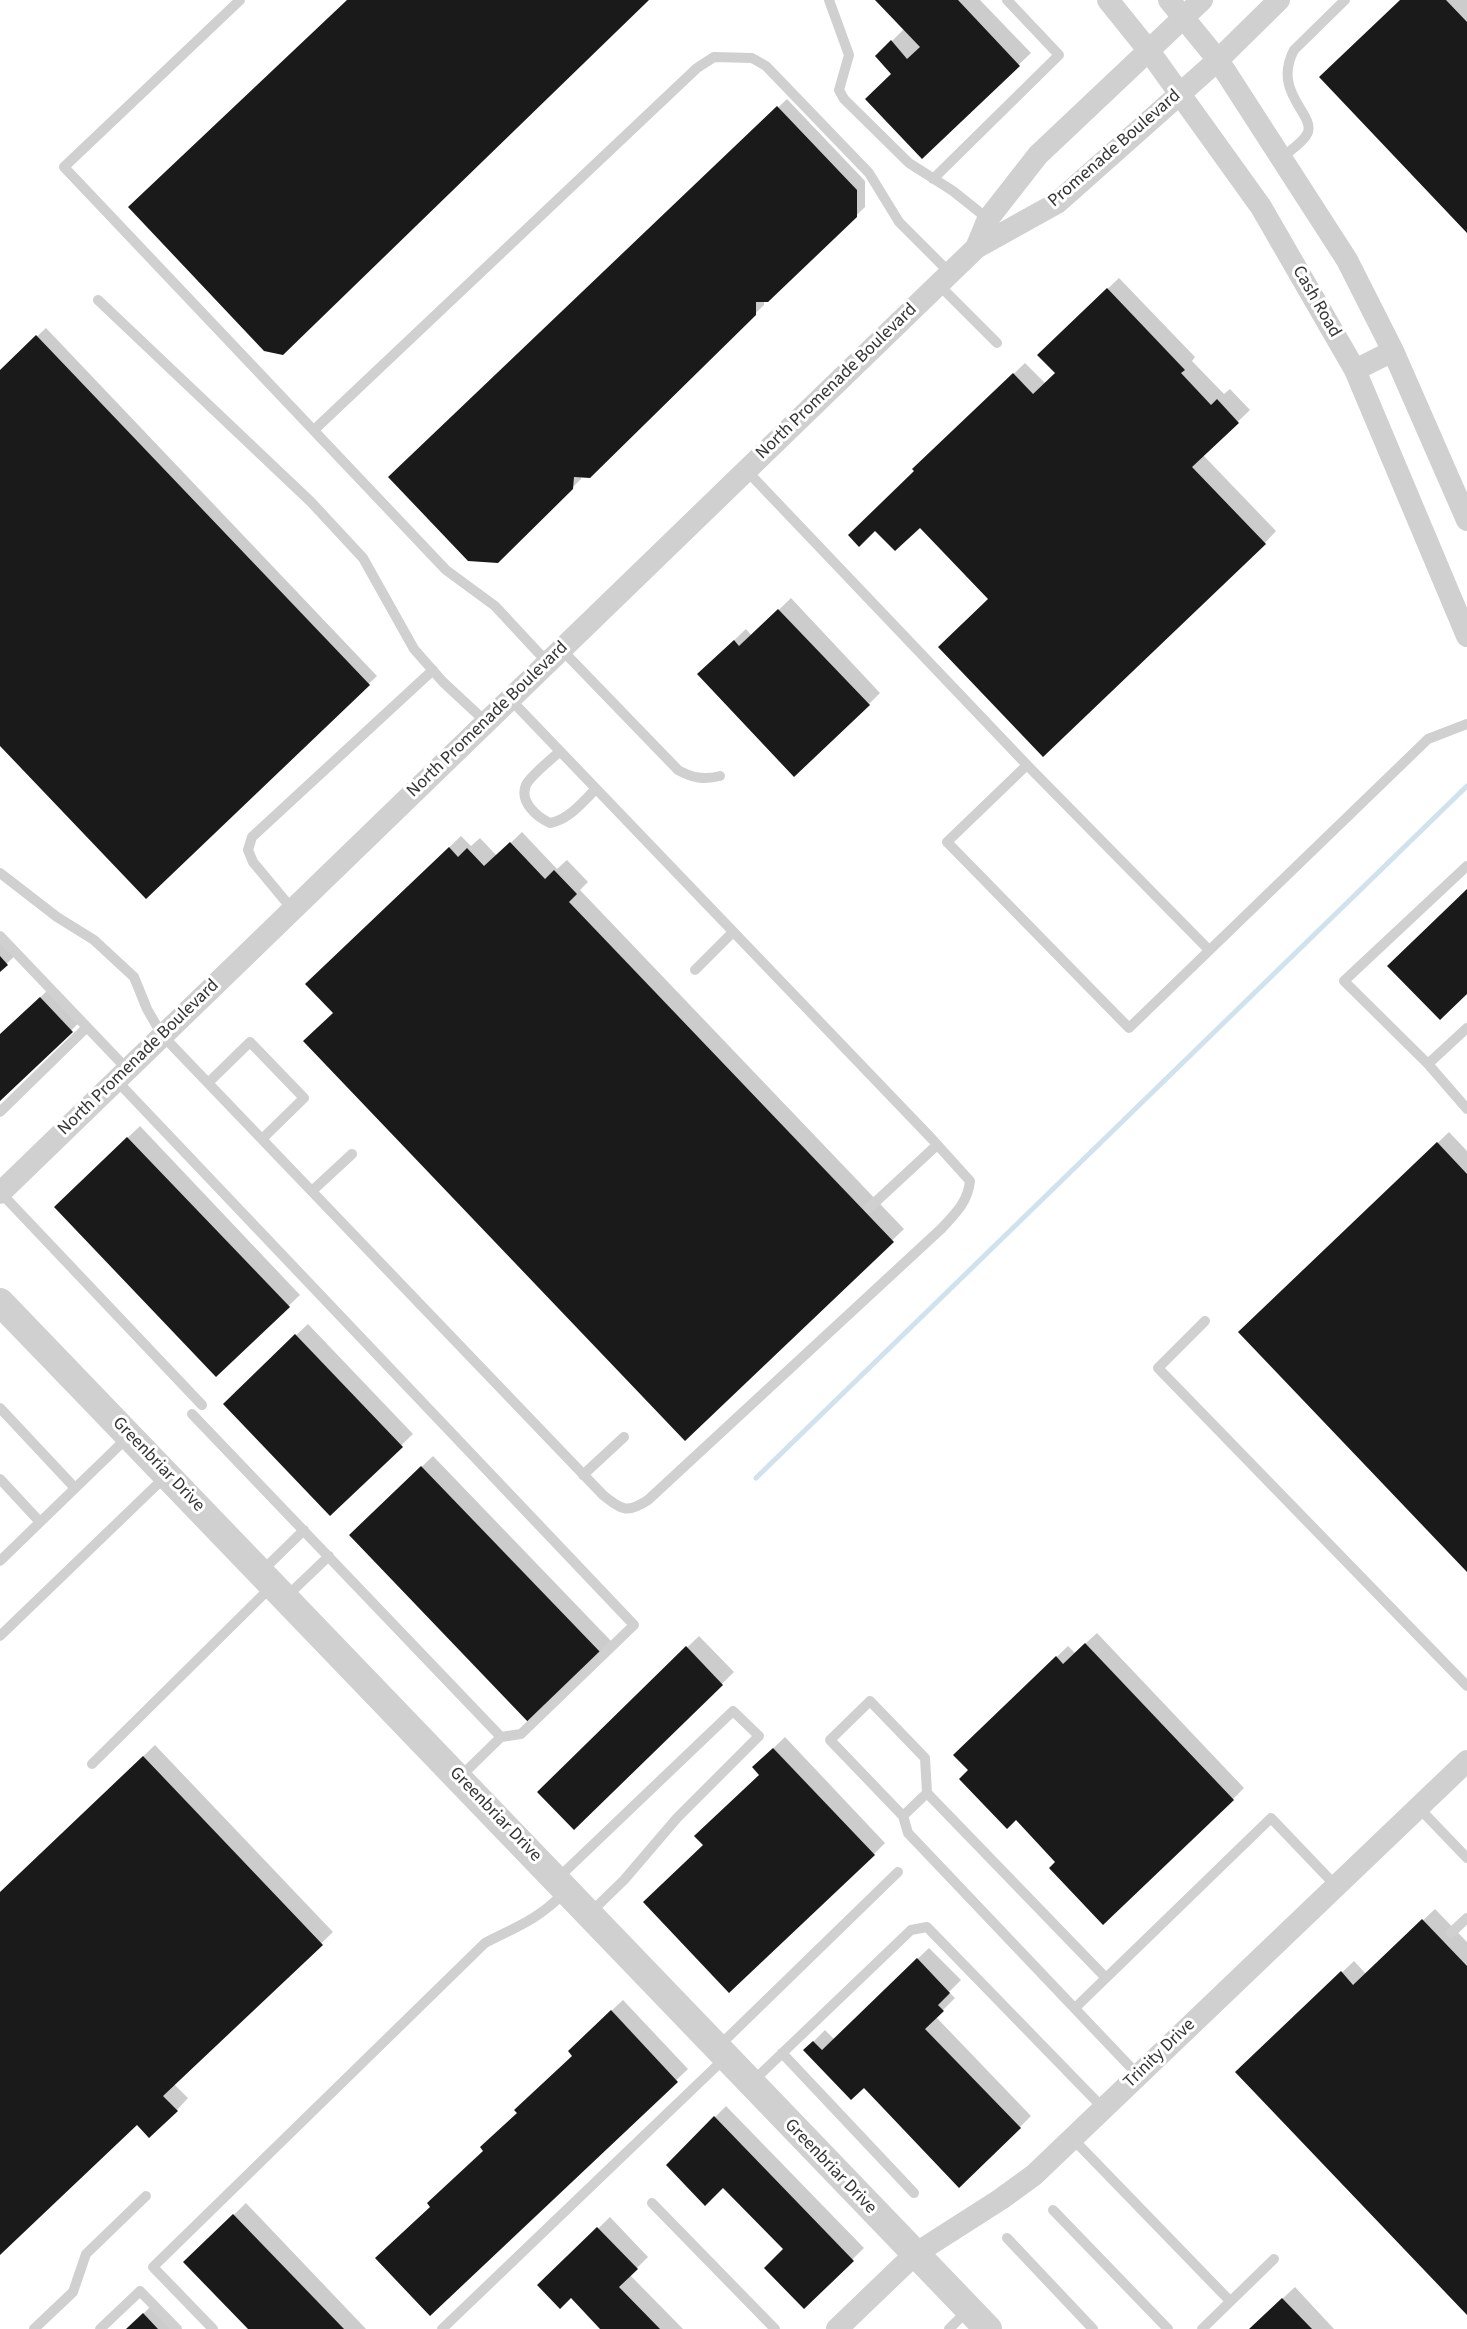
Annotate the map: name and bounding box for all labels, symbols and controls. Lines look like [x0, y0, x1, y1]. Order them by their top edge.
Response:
street label: Promenade Boulevard [1044, 86, 1186, 212]
street label: Cash Road [1287, 262, 1345, 342]
street label: North Promenade Boulevard [752, 299, 922, 465]
street label: North Promenade Boulevard [403, 637, 573, 803]
street label: North Promenade Boulevard [54, 975, 224, 1141]
street label: Greenbriar Drive [107, 1413, 209, 1517]
street label: Greenbriar Drive [444, 1763, 546, 1867]
street label: Trinity Drive [1120, 2015, 1200, 2093]
street label: Greenbriar Drive [779, 2115, 881, 2219]

